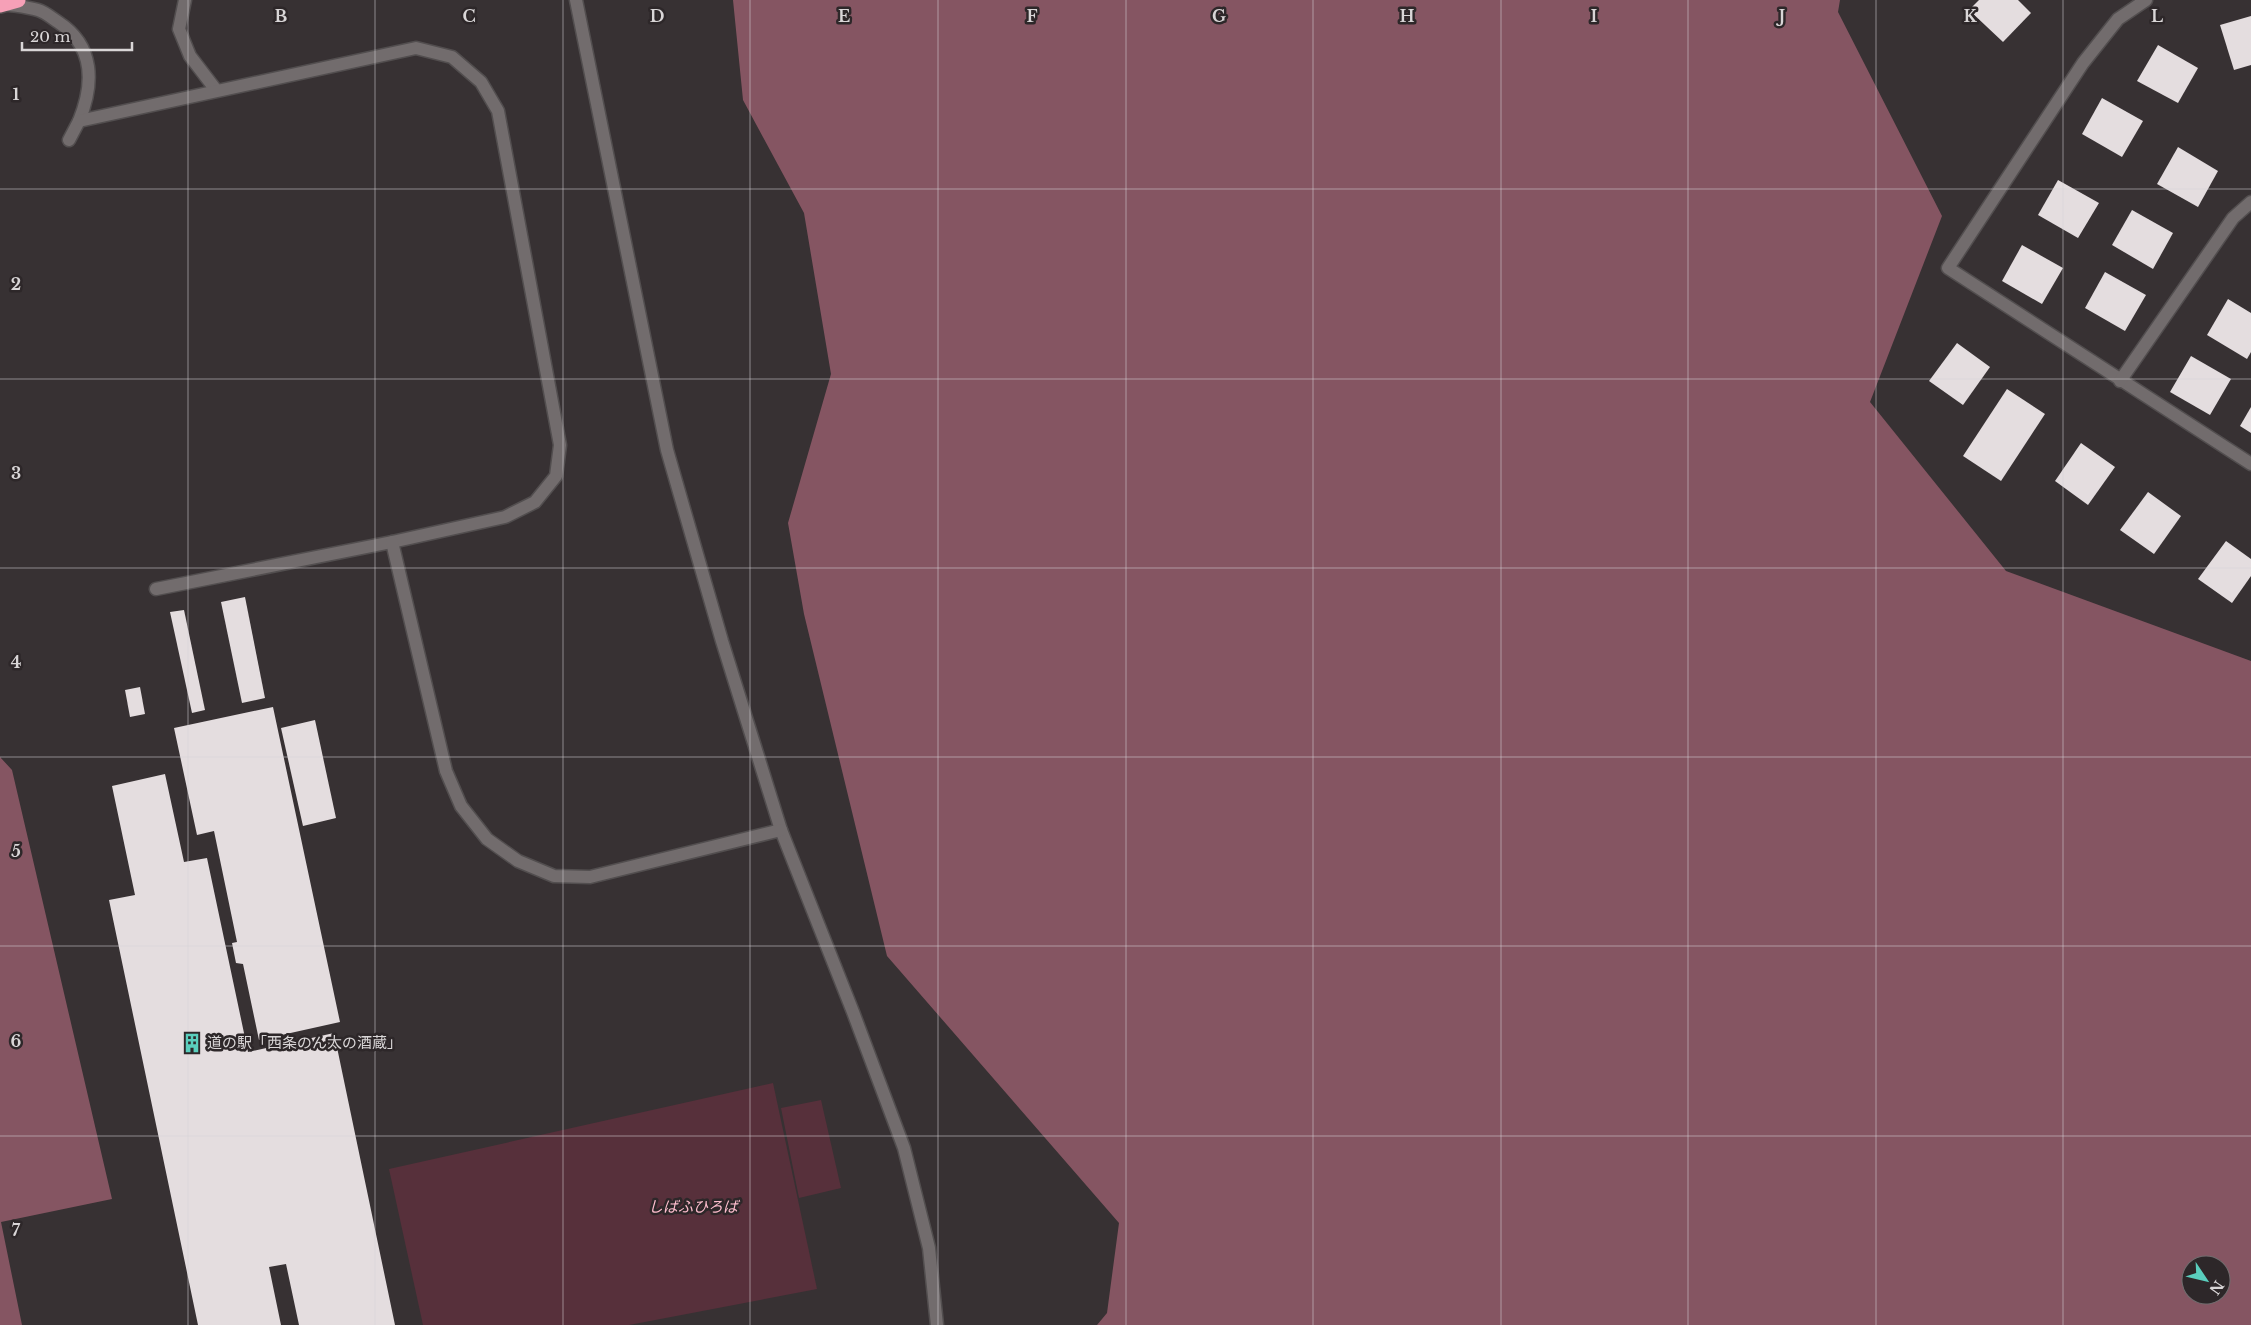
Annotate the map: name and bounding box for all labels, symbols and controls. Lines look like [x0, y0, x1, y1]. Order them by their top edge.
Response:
text: B [275, 6, 288, 26]
text: C [462, 6, 476, 26]
text: D [650, 6, 664, 26]
text: E [838, 6, 850, 26]
text: F [1026, 6, 1038, 26]
text: G [1212, 6, 1226, 26]
text: H [1399, 6, 1415, 26]
text: I [1591, 6, 1598, 26]
text: J [1776, 6, 1785, 26]
text: K [1963, 6, 1977, 26]
text: L [2151, 6, 2163, 26]
scale bar [22, 20, 132, 52]
text: 20 m [30, 27, 70, 46]
text: 1 [13, 84, 20, 104]
text: 2 [11, 274, 21, 294]
text: 3 [11, 463, 21, 483]
text: 4 [11, 652, 21, 672]
text: 5 [11, 841, 21, 861]
text: 6 [11, 1031, 22, 1051]
building icon: 道の駅「西条のん太の酒蔵」 [181, 1032, 203, 1054]
place label: 道の駅「西条のん太の酒蔵」 [207, 1033, 402, 1052]
park label: しばふひろば [648, 1197, 741, 1216]
text: 7 [12, 1220, 21, 1240]
north arrow [2181, 1255, 2231, 1305]
text: N [2205, 1277, 2228, 1298]

